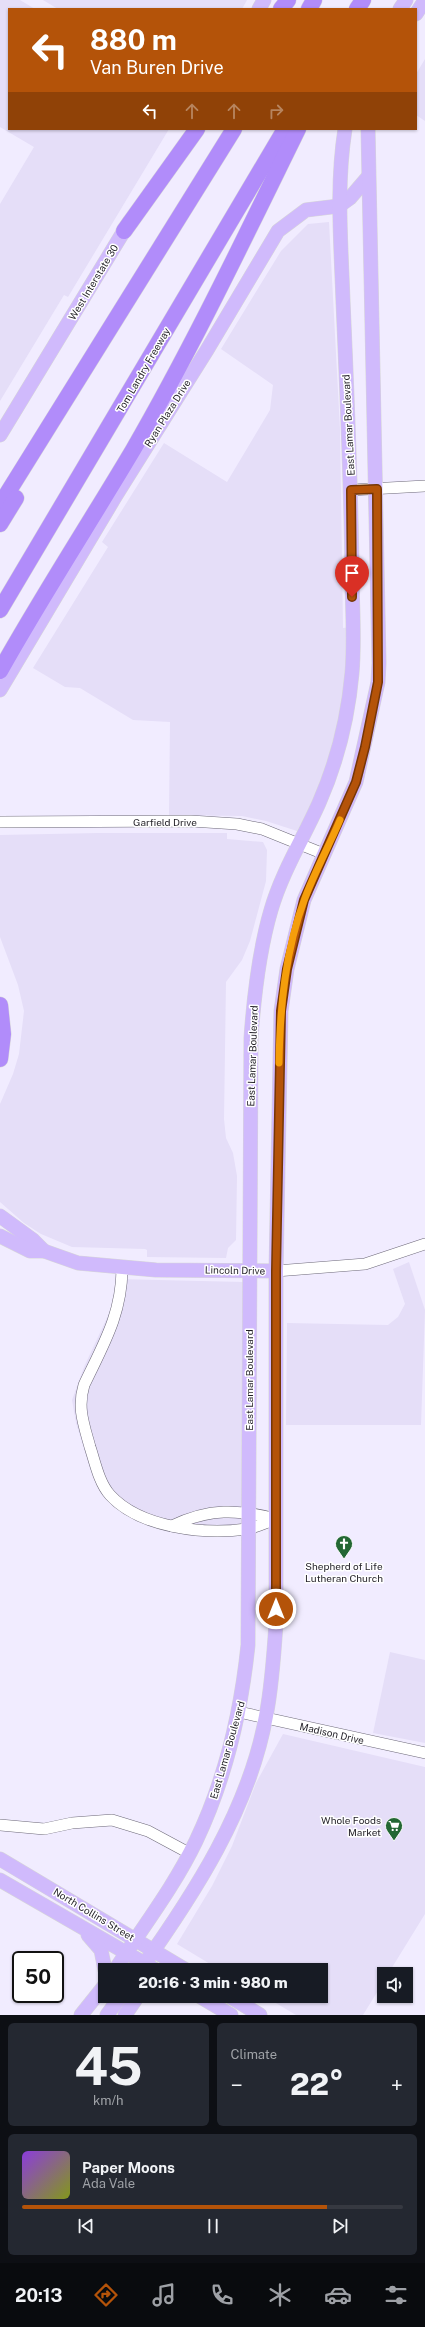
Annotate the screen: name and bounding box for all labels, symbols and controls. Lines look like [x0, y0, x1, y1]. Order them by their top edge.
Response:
text: 880 m [90, 23, 177, 56]
icon: left [24, 24, 76, 76]
text: Van Buren Drive [90, 57, 224, 78]
icon: left [139, 100, 161, 122]
icon: ahead [181, 100, 203, 122]
icon: ahead [223, 100, 245, 122]
icon: right [265, 100, 287, 122]
street label: West Interstate 30 [66, 242, 120, 322]
street label: Tom Landry Freeway [114, 325, 173, 415]
street label: East Lamar Boulevard [339, 374, 357, 476]
street label: Ryan Plaza Drive [141, 377, 193, 449]
pin [335, 556, 369, 597]
icon: arrive [341, 562, 363, 584]
street label: Garfield Drive [133, 816, 197, 828]
street label: East Lamar Boulevard [244, 1005, 260, 1107]
street label: Lincoln Drive [205, 1263, 266, 1277]
street label: East Lamar Boulevard [243, 1329, 255, 1431]
church icon: Shepherd of Life Lutheran Church [334, 1534, 354, 1559]
place label: Shepherd of Life Lutheran Church [305, 1560, 383, 1584]
position arrow [255, 1588, 297, 1630]
street label: East Lamar Boulevard [207, 1700, 247, 1800]
street label: Madison Drive [299, 1720, 366, 1746]
place label: Whole Foods Market [321, 1814, 381, 1838]
supermarket icon: Whole Foods Market [384, 1816, 404, 1841]
street label: North Collins Street [51, 1885, 137, 1943]
speed limit sign: 50 [12, 1951, 64, 2003]
map controls [377, 1967, 413, 2003]
button: sound [377, 1967, 413, 2003]
text: 20:16 · 3 min · 980 m [138, 1974, 288, 1991]
text: 45 [74, 2036, 143, 2097]
text: Climate [231, 2047, 277, 2062]
text: 22° [290, 2066, 344, 2102]
text: − [231, 2072, 243, 2098]
text: + [391, 2072, 403, 2098]
text: km/h [93, 2093, 124, 2108]
text: Paper Moons [82, 2159, 175, 2176]
text: Ada Vale [82, 2176, 135, 2191]
icon: previous [75, 2215, 97, 2237]
icon: pause [202, 2215, 224, 2237]
icon: next [329, 2215, 351, 2237]
icon: directions [92, 2281, 120, 2309]
icon: music [150, 2281, 178, 2309]
icon: phone [208, 2281, 236, 2309]
icon: climate [266, 2281, 294, 2309]
icon: car [324, 2281, 352, 2309]
icon: filters [382, 2281, 410, 2309]
text: 20:13 [15, 2285, 63, 2306]

